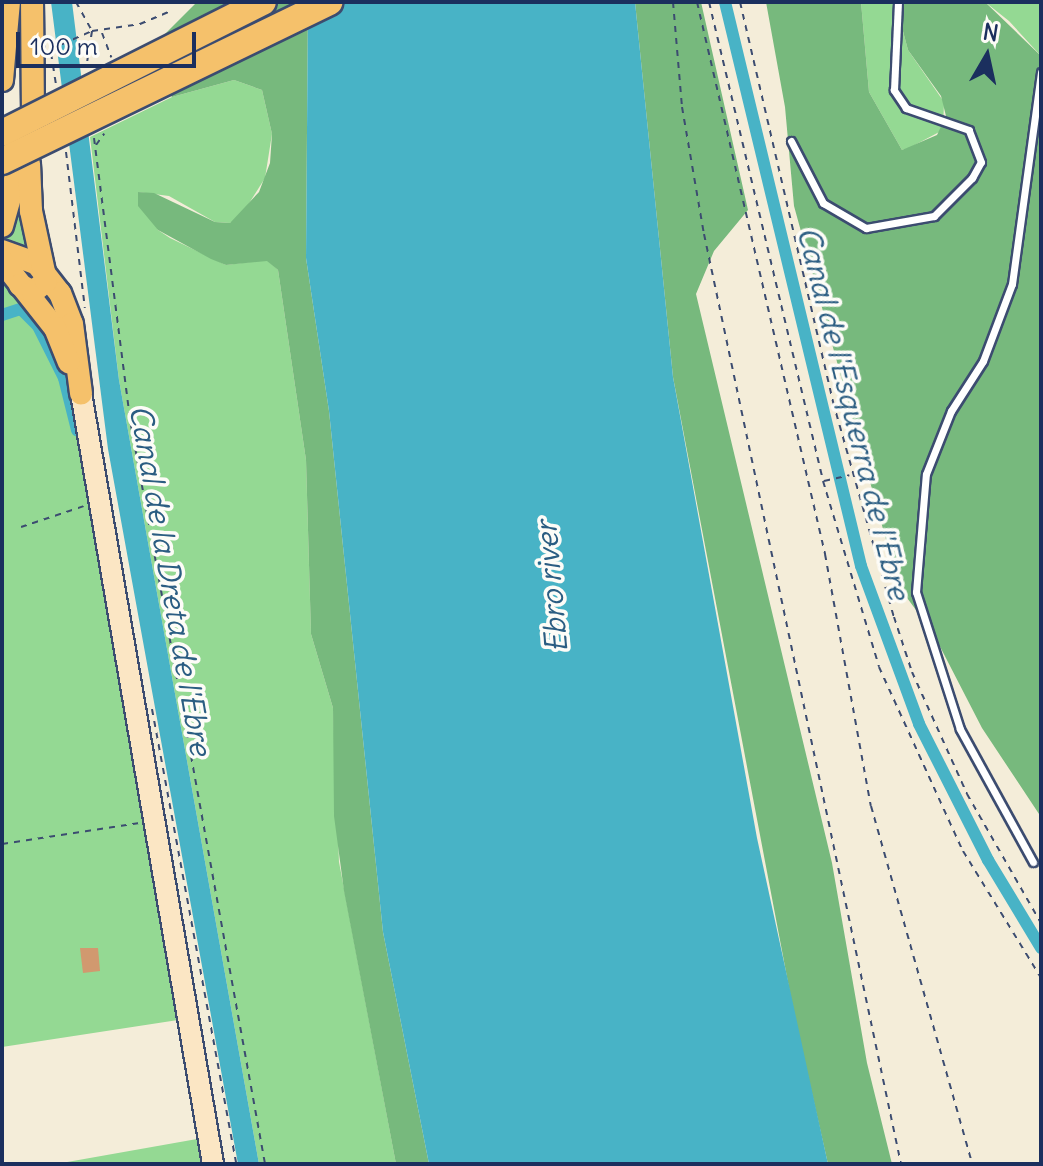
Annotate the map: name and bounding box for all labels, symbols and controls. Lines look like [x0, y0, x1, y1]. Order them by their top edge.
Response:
scale bar [20, 16, 200, 66]
north arrow [947, 16, 1027, 96]
text: N [981, 17, 1000, 47]
text: 100 m [30, 31, 98, 61]
water label: Canal de l'Esquerra de l'Ebre [790, 223, 918, 603]
water label: Canal de la Dreta de l'Ebre [122, 402, 220, 758]
water label: Ebro river [527, 520, 575, 654]

